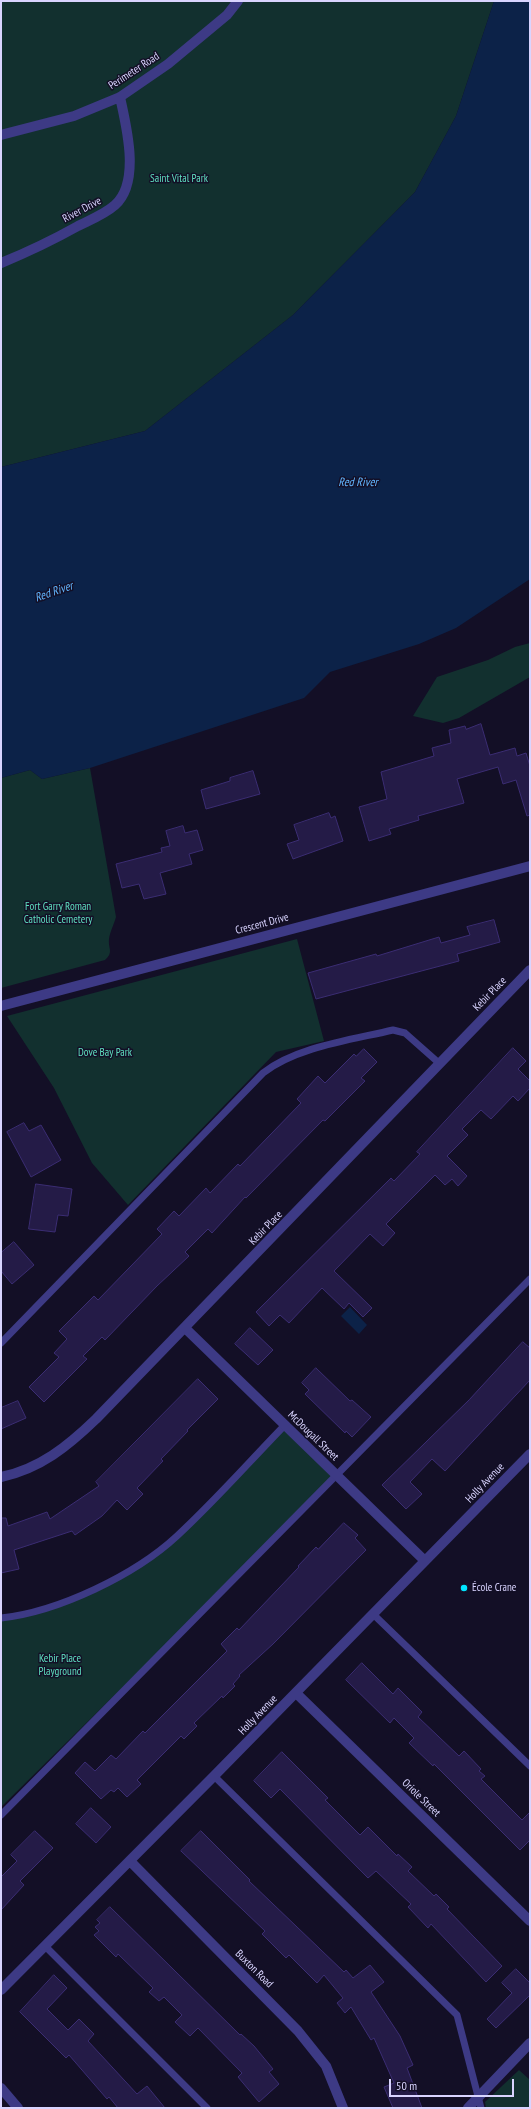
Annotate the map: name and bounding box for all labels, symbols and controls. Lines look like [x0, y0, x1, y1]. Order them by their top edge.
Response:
street label: Perimeter Road [106, 50, 162, 92]
park label: Saint Vital Park [150, 172, 208, 186]
street label: River Drive [60, 194, 104, 226]
water label: Red River [338, 476, 378, 490]
water label: Red River [33, 579, 75, 605]
park label: Fort Garry Roman Catholic Cemetery [24, 900, 92, 926]
street label: Crescent Drive [234, 911, 290, 937]
street label: Kebir Place [471, 974, 509, 1014]
park label: Dove Bay Park [78, 1046, 132, 1060]
street label: Kebir Place [247, 1208, 285, 1248]
street label: McDougall Street [285, 1408, 341, 1464]
street label: Holly Avenue [463, 1460, 507, 1506]
place label: École Crane [472, 1581, 516, 1595]
marker: École Crane [459, 1583, 469, 1593]
park label: Kebir Place Playground [39, 1652, 81, 1678]
street label: Holly Avenue [236, 1692, 280, 1738]
street label: Oriole Street [399, 1776, 443, 1820]
street label: Buxton Road [232, 1947, 276, 1991]
scale bar [391, 2071, 516, 2097]
text: 50 m [396, 2078, 417, 2093]

